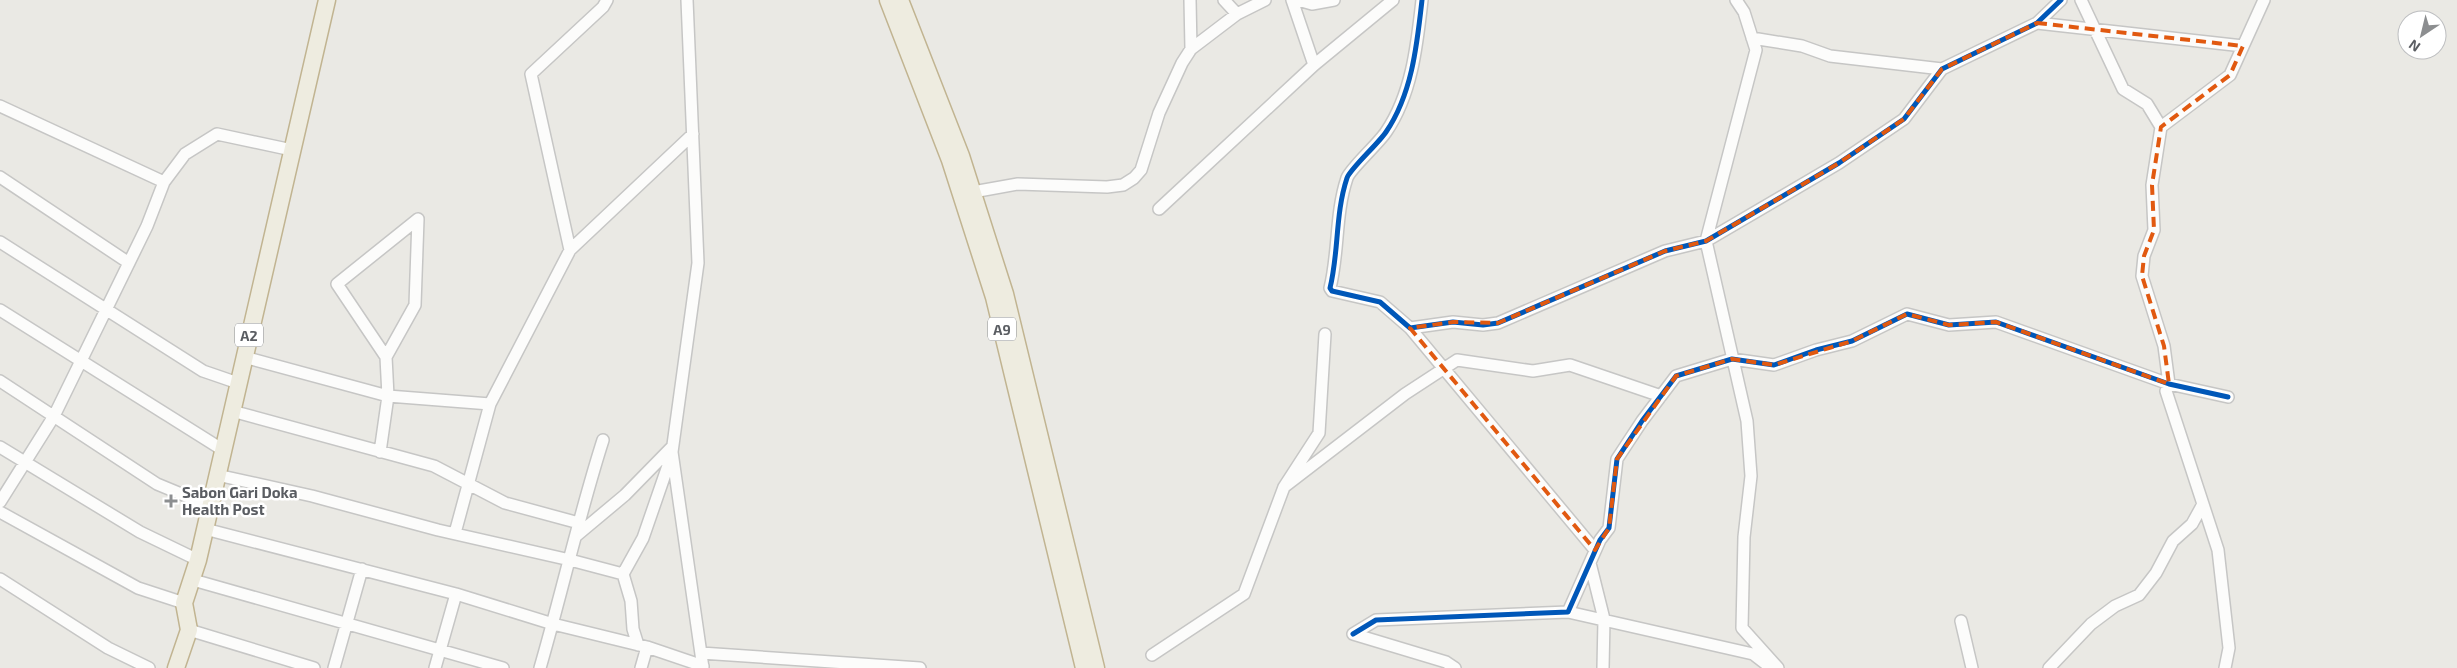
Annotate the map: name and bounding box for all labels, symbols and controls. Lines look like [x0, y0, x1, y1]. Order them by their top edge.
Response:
north arrow [2397, 10, 2447, 60]
text: N [2405, 36, 2423, 56]
road number: A9 [988, 318, 1016, 340]
road number: A2 [235, 324, 263, 346]
place label: Sabon Gari Doka Health Post [182, 483, 297, 518]
marker: Sabon Gari Doka Health Post [164, 494, 178, 508]

